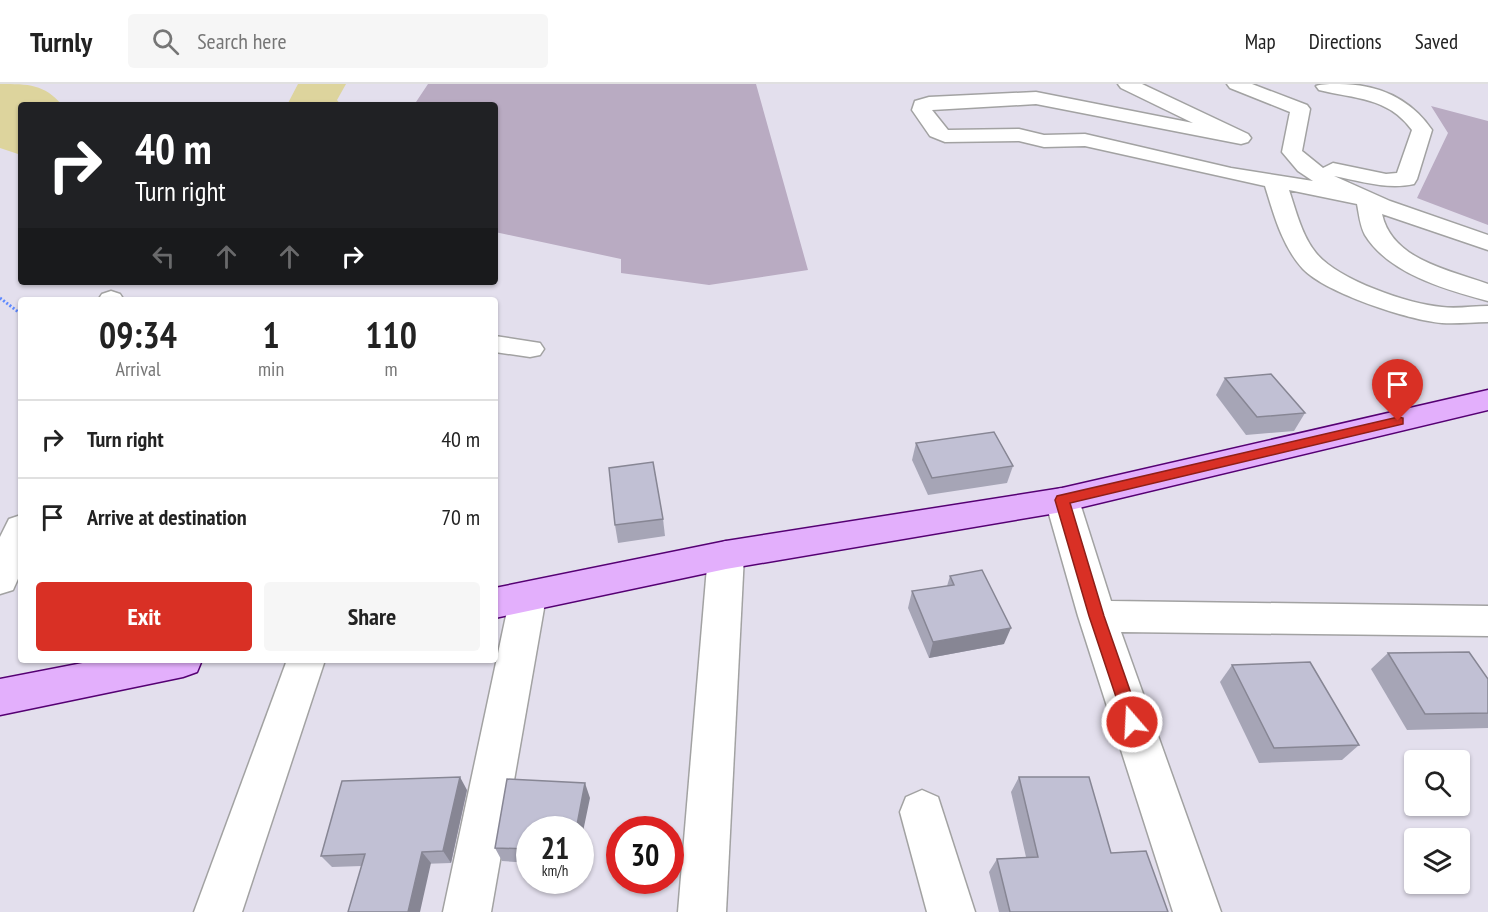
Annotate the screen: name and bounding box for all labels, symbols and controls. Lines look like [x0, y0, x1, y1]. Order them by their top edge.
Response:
search box [128, 14, 548, 68]
text: Turnly [30, 23, 92, 60]
icon: search [149, 25, 182, 58]
text: Search here [197, 27, 287, 55]
text: Map [1245, 28, 1276, 55]
text: Directions [1309, 28, 1382, 55]
text: Saved [1415, 28, 1458, 55]
text: 40 m [135, 121, 212, 176]
icon: right [36, 126, 114, 204]
text: Turn right [135, 174, 226, 208]
icon: left [147, 240, 180, 273]
icon: ahead [210, 240, 243, 273]
icon: ahead [273, 240, 306, 273]
icon: right [336, 240, 369, 273]
text: 09:34 [99, 311, 177, 358]
text: 1 [262, 311, 280, 358]
text: 110 [365, 311, 417, 358]
text: Arrival [115, 356, 161, 382]
text: min [258, 356, 284, 382]
text: m [385, 356, 398, 382]
pin [1372, 359, 1423, 421]
icon: arrive [1381, 368, 1414, 401]
icon: right [36, 423, 69, 456]
text: Turn right [87, 425, 164, 453]
text: 40 m [441, 425, 480, 453]
icon: arrive [36, 501, 69, 534]
text: Arrive at destination [87, 503, 247, 531]
text: 70 m [441, 503, 480, 531]
button: Exit [36, 582, 252, 651]
button: Share [264, 582, 480, 651]
position arrow [1100, 690, 1164, 754]
map controls [1404, 750, 1470, 894]
button: search [1404, 750, 1470, 816]
speed limit sign: 30 [606, 816, 684, 894]
text: 21 [541, 828, 569, 867]
button: layers [1404, 828, 1470, 894]
text: km/h [542, 861, 568, 880]

